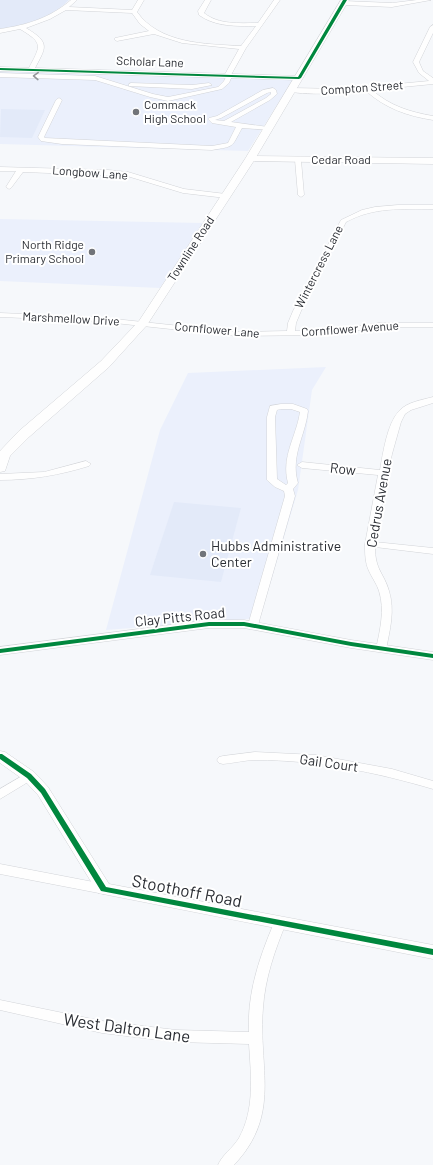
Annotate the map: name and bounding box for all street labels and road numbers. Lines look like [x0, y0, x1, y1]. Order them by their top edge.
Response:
street label: Scholar Lane [116, 53, 184, 69]
street label: Compton Street [320, 77, 404, 97]
street label: Cedar Road [311, 152, 371, 166]
street label: Longbow Lane [52, 162, 128, 182]
street label: Townline Road [164, 213, 216, 284]
street label: Wintercress Lane [291, 223, 345, 310]
street label: Marshmellow Drive [22, 308, 120, 328]
street label: Cornflower Lane [174, 318, 260, 340]
street label: Cornflower Avenue [301, 318, 399, 338]
street label: Cedrus Avenue [362, 457, 395, 549]
street label: Row [329, 459, 357, 478]
street label: Clay Pitts Road [134, 603, 226, 630]
street label: Gail Court [299, 750, 360, 775]
street label: Stoothoff Road [130, 870, 244, 910]
street label: West Dalton Lane [62, 1008, 192, 1046]

